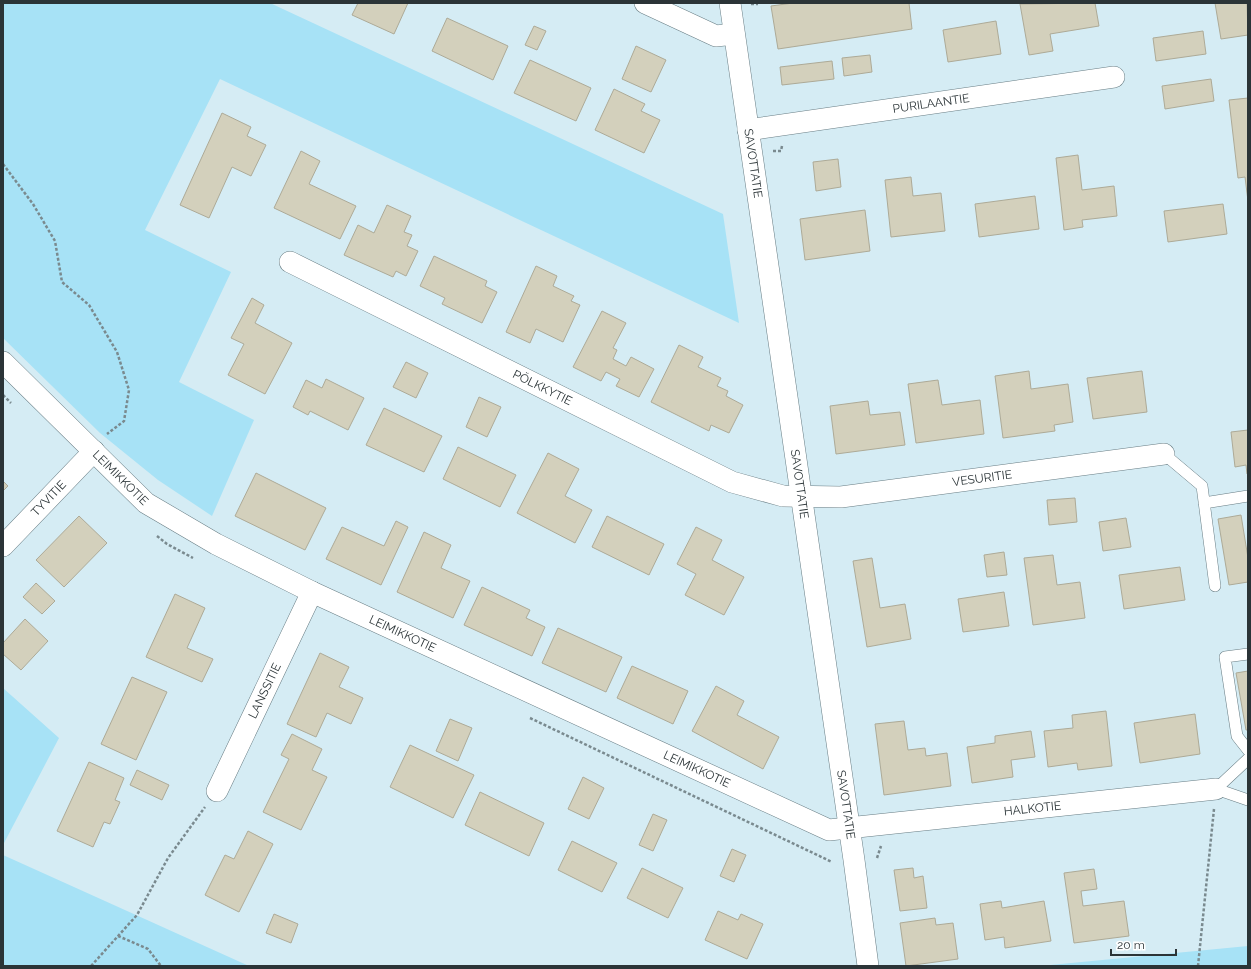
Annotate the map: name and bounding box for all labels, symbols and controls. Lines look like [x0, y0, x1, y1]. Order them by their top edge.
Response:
street label: PURILAANTIE [892, 91, 970, 116]
street label: SAVOTTATIE [741, 128, 765, 199]
street label: PÖLKKYTIE [511, 367, 574, 408]
street label: LEIMIKKOTIE [90, 448, 151, 508]
street label: SAVOTTATIE [788, 448, 812, 520]
street label: VESURITIE [951, 467, 1013, 489]
street label: TYVITIE [28, 478, 69, 519]
street label: LEIMIKKOTIE [367, 612, 438, 655]
street label: LANSSITIE [246, 661, 284, 721]
street label: LEIMIKKOTIE [661, 748, 733, 791]
street label: SAVOTTATIE [834, 769, 858, 840]
street label: HALKOTIE [1003, 798, 1062, 818]
scale bar [1111, 931, 1176, 957]
text: 20 m [1117, 938, 1145, 952]

